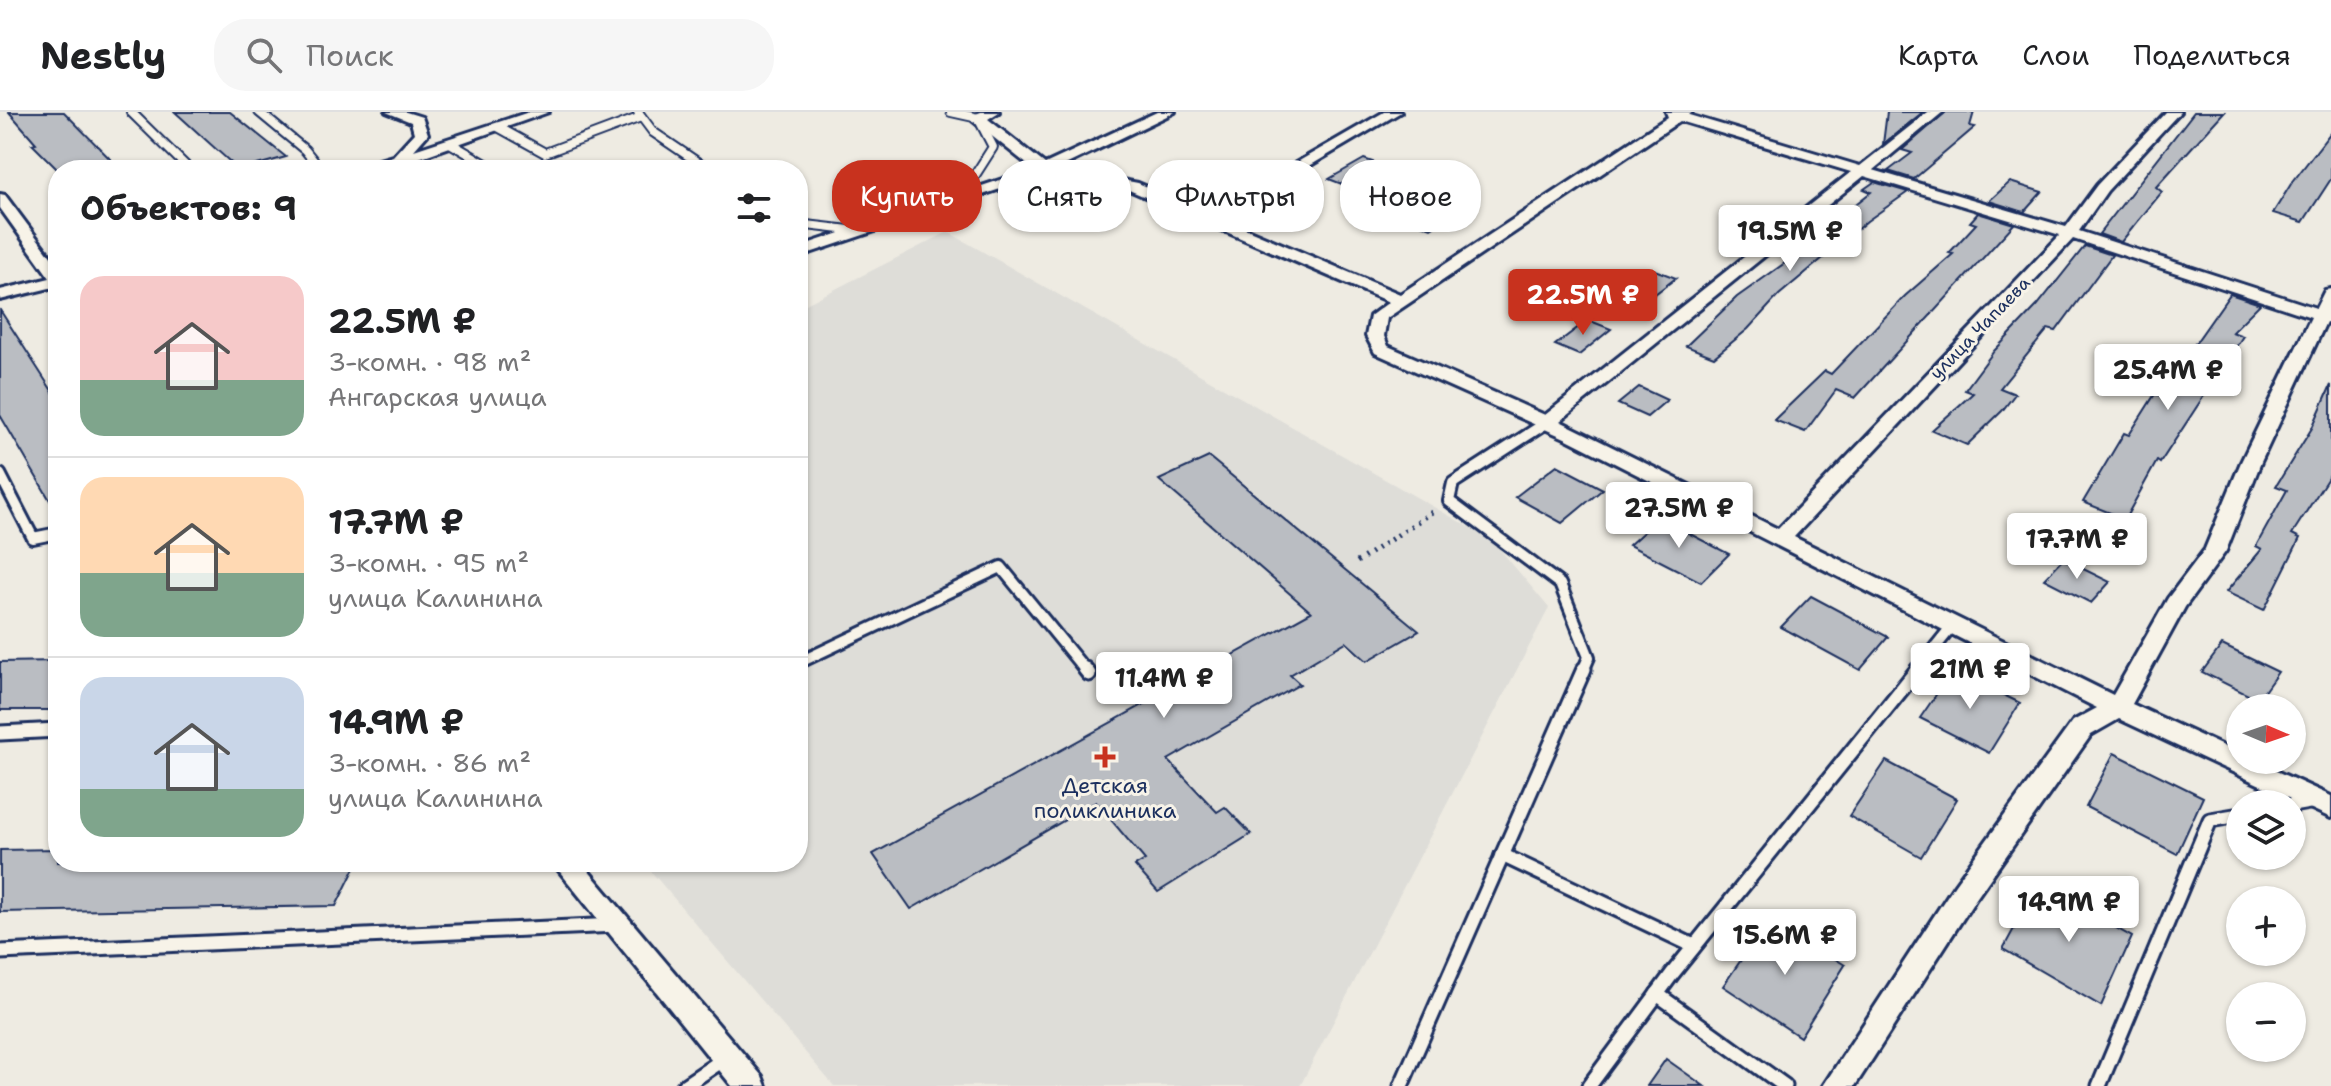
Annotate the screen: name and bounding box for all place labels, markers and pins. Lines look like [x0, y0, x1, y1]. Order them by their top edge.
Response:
pin: 19.5M ₽ [1716, 205, 1864, 273]
pin: 22.5M ₽ [1509, 269, 1657, 337]
pin: 25.4M ₽ [2094, 344, 2242, 412]
pin: 27.5M ₽ [1605, 482, 1753, 550]
pin: 17.7M ₽ [2003, 513, 2151, 581]
pin: 21M ₽ [1914, 643, 2026, 711]
pin: 11.4M ₽ [1090, 652, 1238, 720]
marker: Детская поликлиника [1094, 746, 1116, 768]
place label: Детская поликлиника [1034, 771, 1177, 825]
pin: 14.9M ₽ [1995, 876, 2143, 944]
pin: 15.6M ₽ [1711, 909, 1859, 977]

